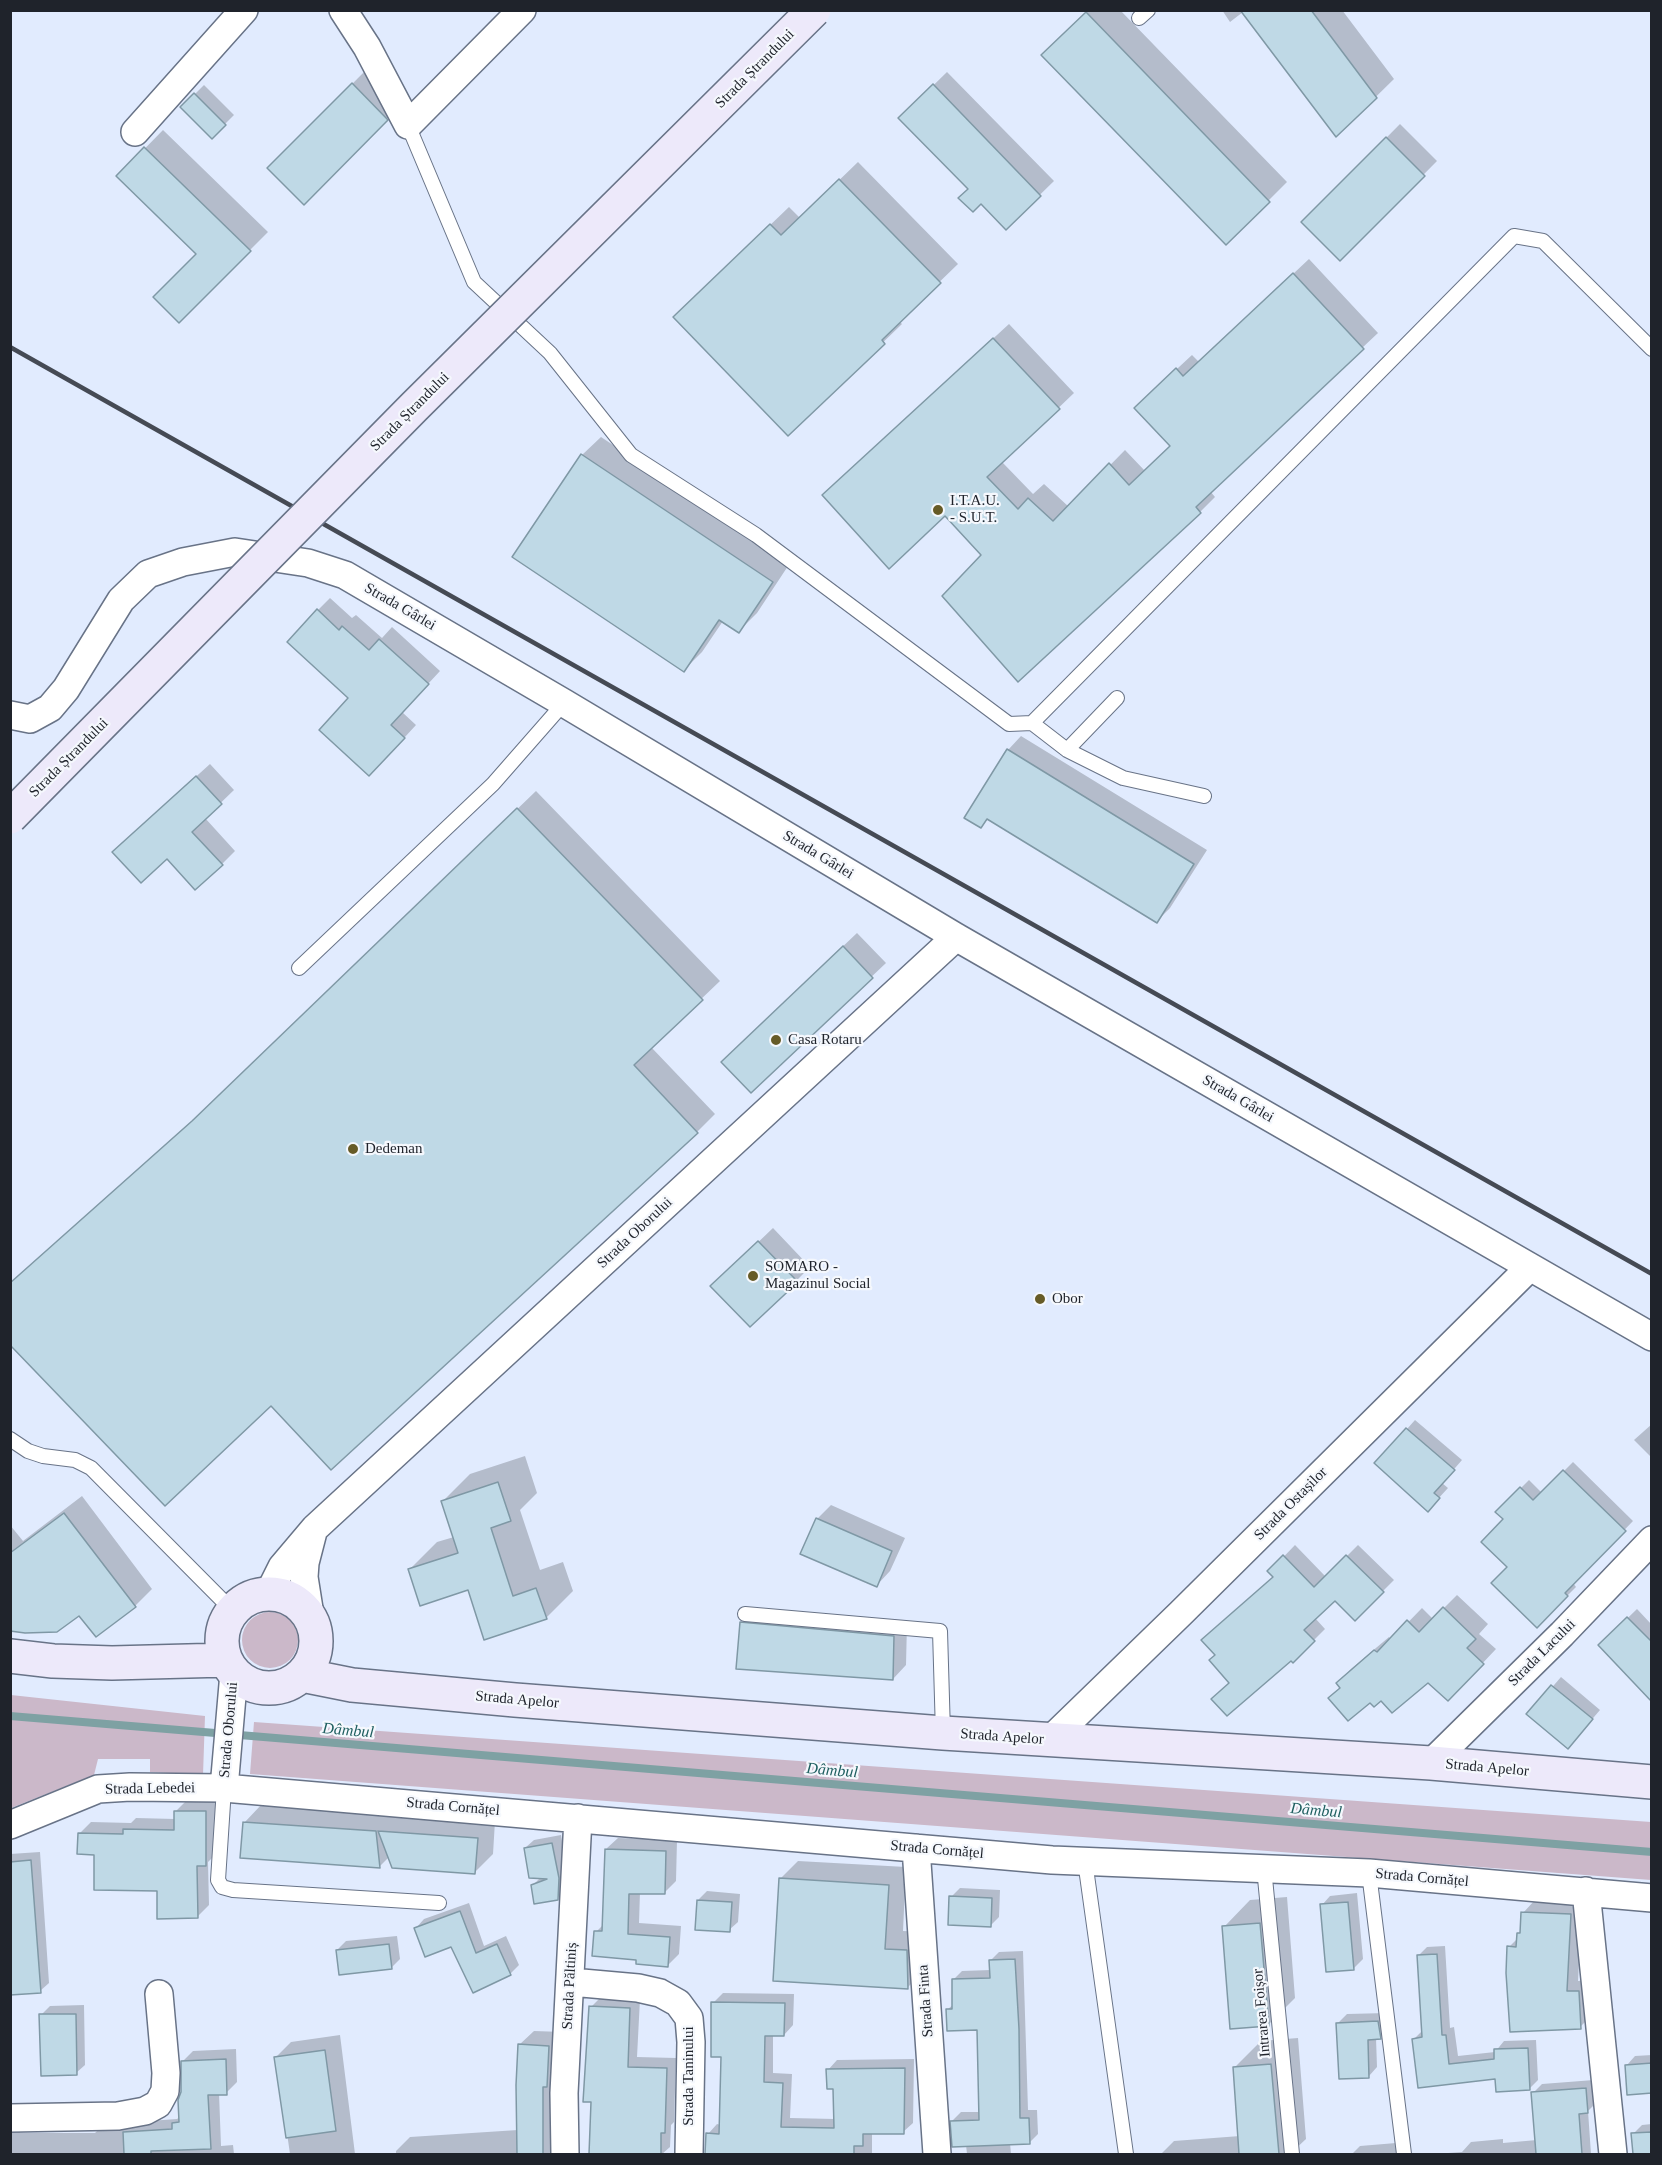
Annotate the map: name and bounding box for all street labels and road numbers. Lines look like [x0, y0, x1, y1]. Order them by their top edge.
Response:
street label: Strada Ștrandului [712, 26, 798, 112]
street label: Strada Ștrandului [367, 369, 453, 455]
street label: Strada Gârlei [361, 579, 439, 635]
street label: Strada Ștrandului [26, 715, 112, 801]
street label: Strada Gârlei [779, 827, 857, 883]
street label: Strada Gârlei [1199, 1071, 1277, 1127]
street label: Strada Oborului [594, 1194, 676, 1272]
street label: Strada Ostașilor [1251, 1464, 1331, 1544]
street label: Strada Lacului [1505, 1616, 1579, 1690]
street label: Strada Oborului [216, 1681, 242, 1779]
street label: Strada Apelor [475, 1687, 559, 1713]
street label: Strada Apelor [960, 1725, 1044, 1749]
street label: Strada Apelor [1445, 1755, 1529, 1781]
street label: Strada Lebedei [105, 1779, 195, 1799]
street label: Strada Cornățel [406, 1794, 500, 1820]
street label: Strada Cornățel [890, 1837, 984, 1863]
street label: Strada Cornățel [1375, 1865, 1469, 1891]
street label: Strada Păltiniș [559, 1942, 581, 2030]
street label: Strada Finta [914, 1964, 938, 2038]
street label: Intrarea Foișor [1249, 1968, 1275, 2058]
street label: Strada Taninului [680, 2026, 698, 2126]

